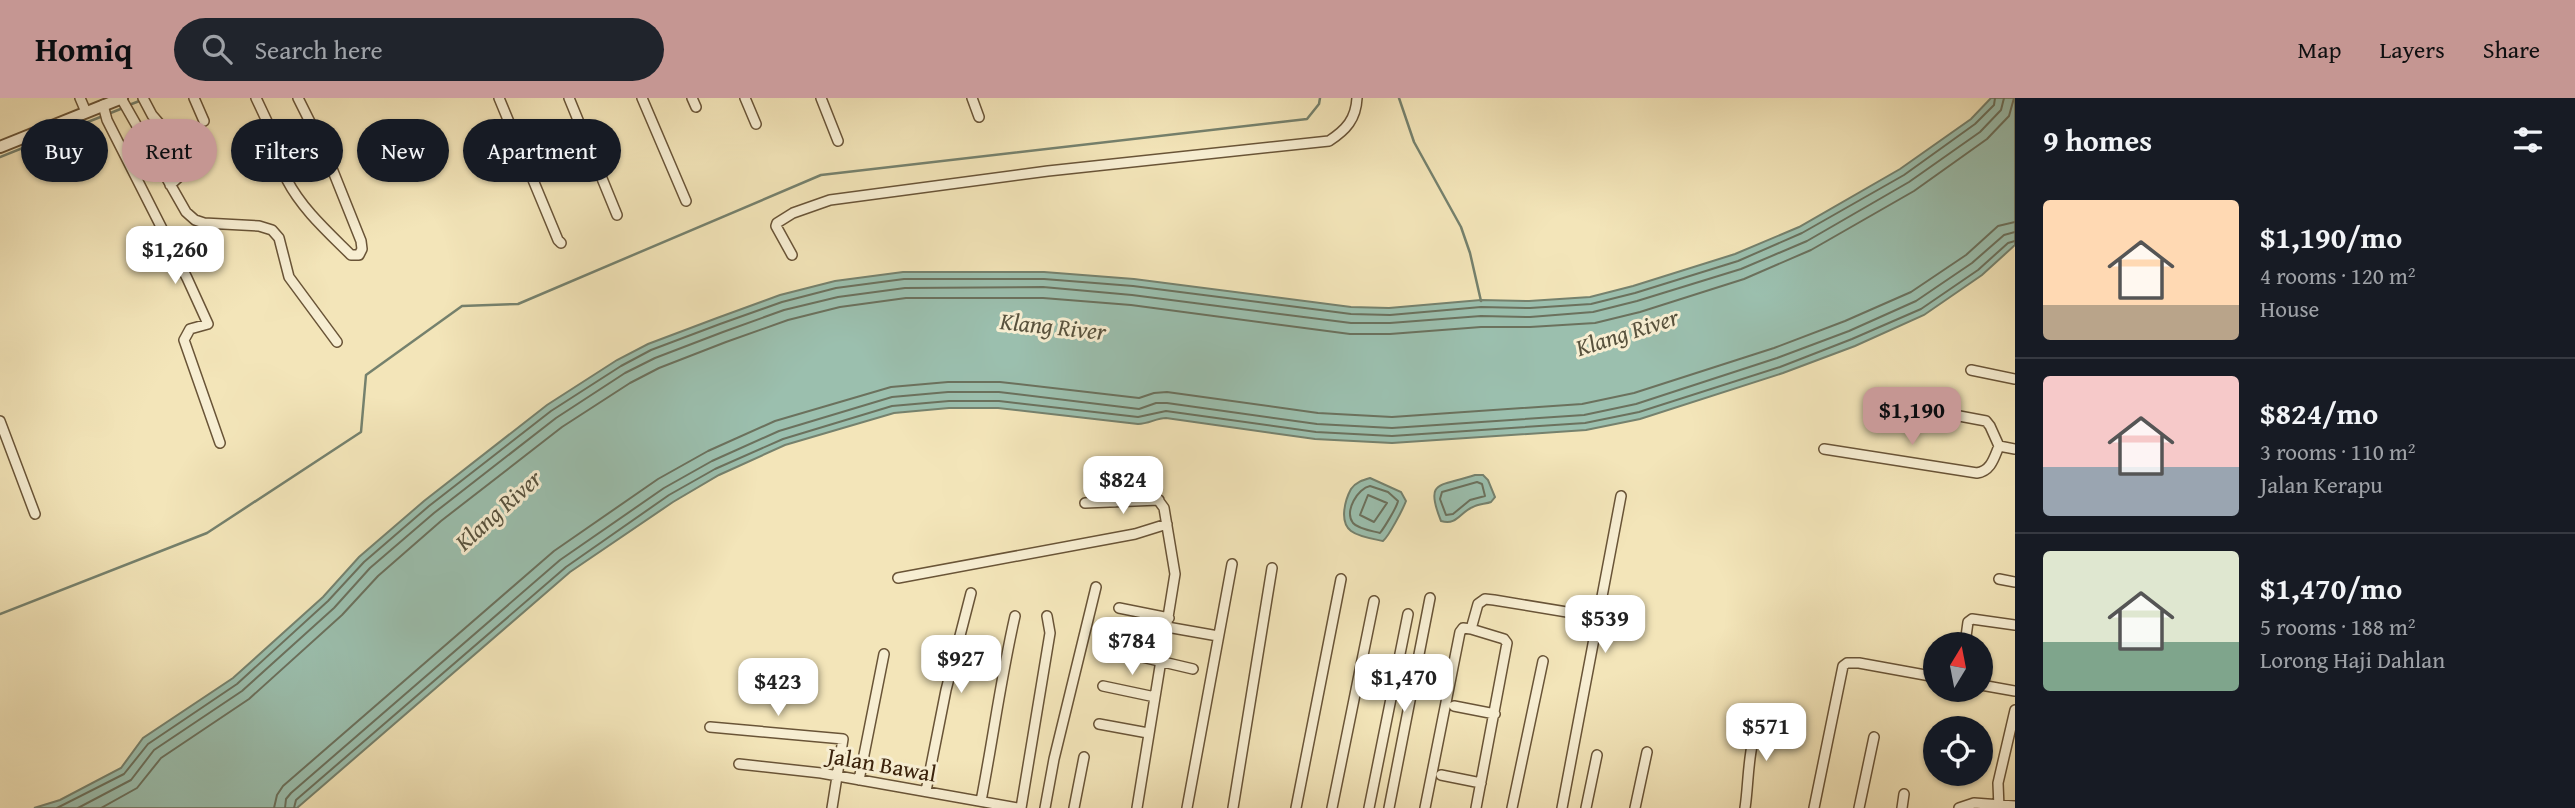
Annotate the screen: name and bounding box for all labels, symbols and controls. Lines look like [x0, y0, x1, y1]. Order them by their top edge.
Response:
search box [174, 18, 664, 81]
text: Homiq [35, 25, 132, 73]
icon: search [198, 30, 236, 68]
text: Search here [254, 30, 383, 69]
text: Map [2298, 32, 2341, 67]
text: Layers [2379, 32, 2445, 67]
text: Share [2483, 32, 2540, 67]
text: 9 homes [2043, 118, 2152, 162]
chip: Buy [21, 119, 108, 182]
chip: Rent [122, 119, 217, 182]
chip: Filters [231, 119, 343, 182]
chip: New [357, 119, 449, 182]
chip: Apartment [463, 119, 621, 182]
icon: filters [2509, 121, 2547, 159]
text: $1,190/mo [2260, 215, 2402, 259]
pin: $1,260 [118, 226, 232, 286]
icon: home [2099, 228, 2183, 312]
text: $1,260 [142, 232, 208, 265]
text: 4 rooms · 120 m² [2260, 259, 2415, 292]
text: House [2260, 292, 2319, 325]
water label: Klang River [1570, 299, 1684, 365]
water label: Klang River [997, 303, 1109, 349]
pin: $1,190 [1855, 388, 1969, 447]
text: $824/mo [2260, 391, 2378, 435]
text: $1,190 [1879, 393, 1945, 426]
icon: home [2099, 404, 2183, 488]
text: 3 rooms · 110 m² [2260, 435, 2415, 468]
pin: $824 [1082, 456, 1164, 516]
water label: Klang River [446, 461, 550, 559]
text: $824 [1099, 462, 1147, 495]
text: Jalan Kerapu [2260, 468, 2383, 501]
text: $1,470/mo [2260, 566, 2402, 610]
icon: home [2099, 579, 2183, 663]
pin: $539 [1564, 596, 1646, 655]
text: $539 [1581, 601, 1629, 634]
text: 5 rooms · 188 m² [2260, 610, 2415, 643]
pin: $784 [1091, 618, 1173, 677]
text: $784 [1108, 623, 1156, 656]
north arrow [1923, 632, 1993, 702]
map controls [1923, 632, 1993, 786]
pin: $927 [920, 636, 1002, 695]
text: $927 [937, 641, 985, 674]
text: Lorong Haji Dahlan [2260, 643, 2445, 676]
pin: $1,470 [1347, 654, 1461, 714]
pin: $423 [737, 658, 819, 718]
text: $1,470 [1371, 660, 1437, 693]
text: $423 [754, 664, 802, 697]
pin: $571 [1725, 704, 1807, 763]
text: $571 [1742, 709, 1790, 742]
button: locate [1923, 716, 1993, 786]
street label: Jalan Bawal [822, 738, 939, 790]

